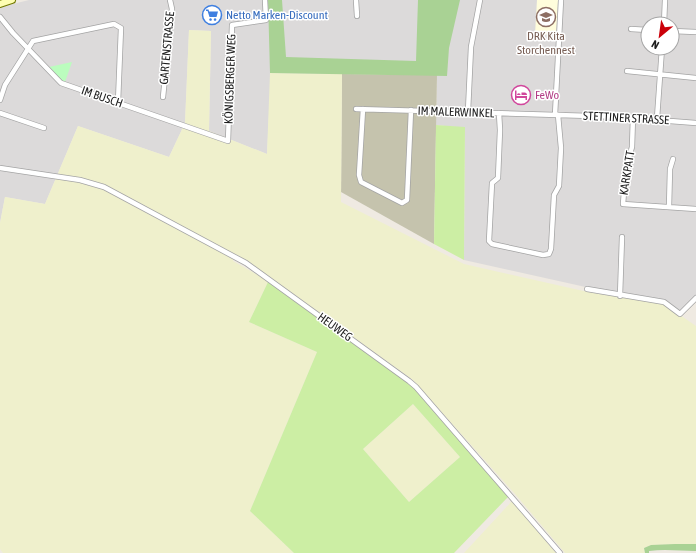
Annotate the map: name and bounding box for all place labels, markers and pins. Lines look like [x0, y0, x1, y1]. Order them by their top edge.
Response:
supermarket icon: Netto Marken-Discount [201, 4, 223, 26]
school or university icon: DRK Kita Storchennest [535, 6, 557, 28]
place label: Netto Marken-Discount [226, 8, 328, 22]
place label: DRK Kita Storchennest [517, 29, 576, 57]
hotel icon: FeWo [510, 84, 532, 106]
place label: FeWo [535, 88, 559, 102]

